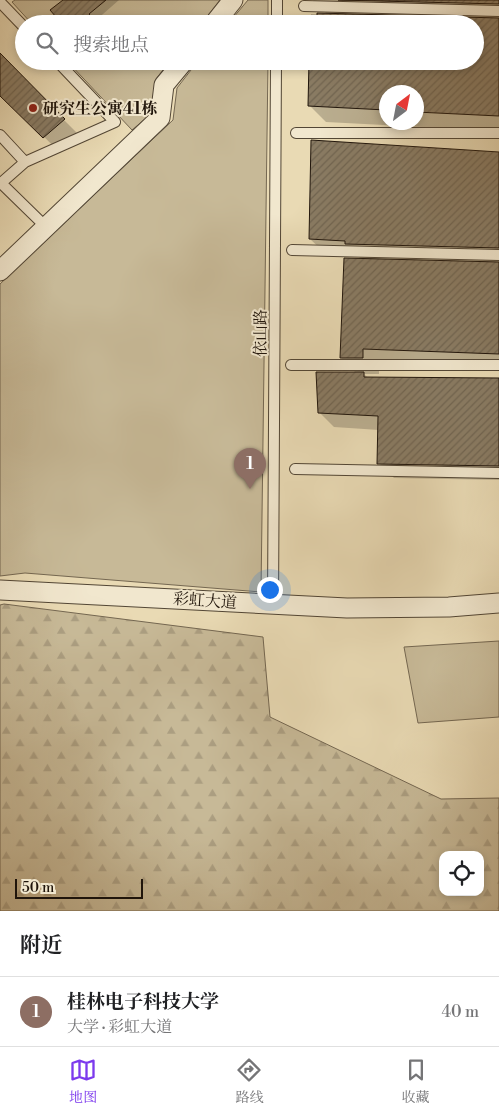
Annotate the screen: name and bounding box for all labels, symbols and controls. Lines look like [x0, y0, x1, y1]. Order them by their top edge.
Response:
search box [15, 15, 484, 70]
icon: search [33, 29, 61, 57]
text: 搜索地点 [73, 33, 149, 57]
north arrow [379, 85, 424, 130]
place label: 研究生公寓41栋 [43, 99, 157, 119]
marker: 研究生公寓41栋 [27, 102, 39, 114]
street label: 依山路 [251, 309, 271, 357]
pin: 1 [234, 448, 266, 489]
your location [257, 577, 283, 603]
street label: 彩虹大道 [172, 589, 238, 613]
map controls [439, 851, 484, 896]
button: locate [439, 851, 484, 896]
scale bar [15, 876, 142, 899]
text: 50 m [22, 879, 54, 897]
text: 附近 [20, 933, 62, 959]
text: 桂林电子科技大学 [67, 990, 219, 1014]
text: 1 [32, 1002, 40, 1022]
text: 40 m [442, 1002, 479, 1022]
text: 大学 · 彩虹大道 [67, 1017, 172, 1037]
tab: 地图 [69, 1056, 97, 1107]
tab: 路线 [235, 1056, 263, 1107]
tab: 收藏 [402, 1056, 430, 1107]

